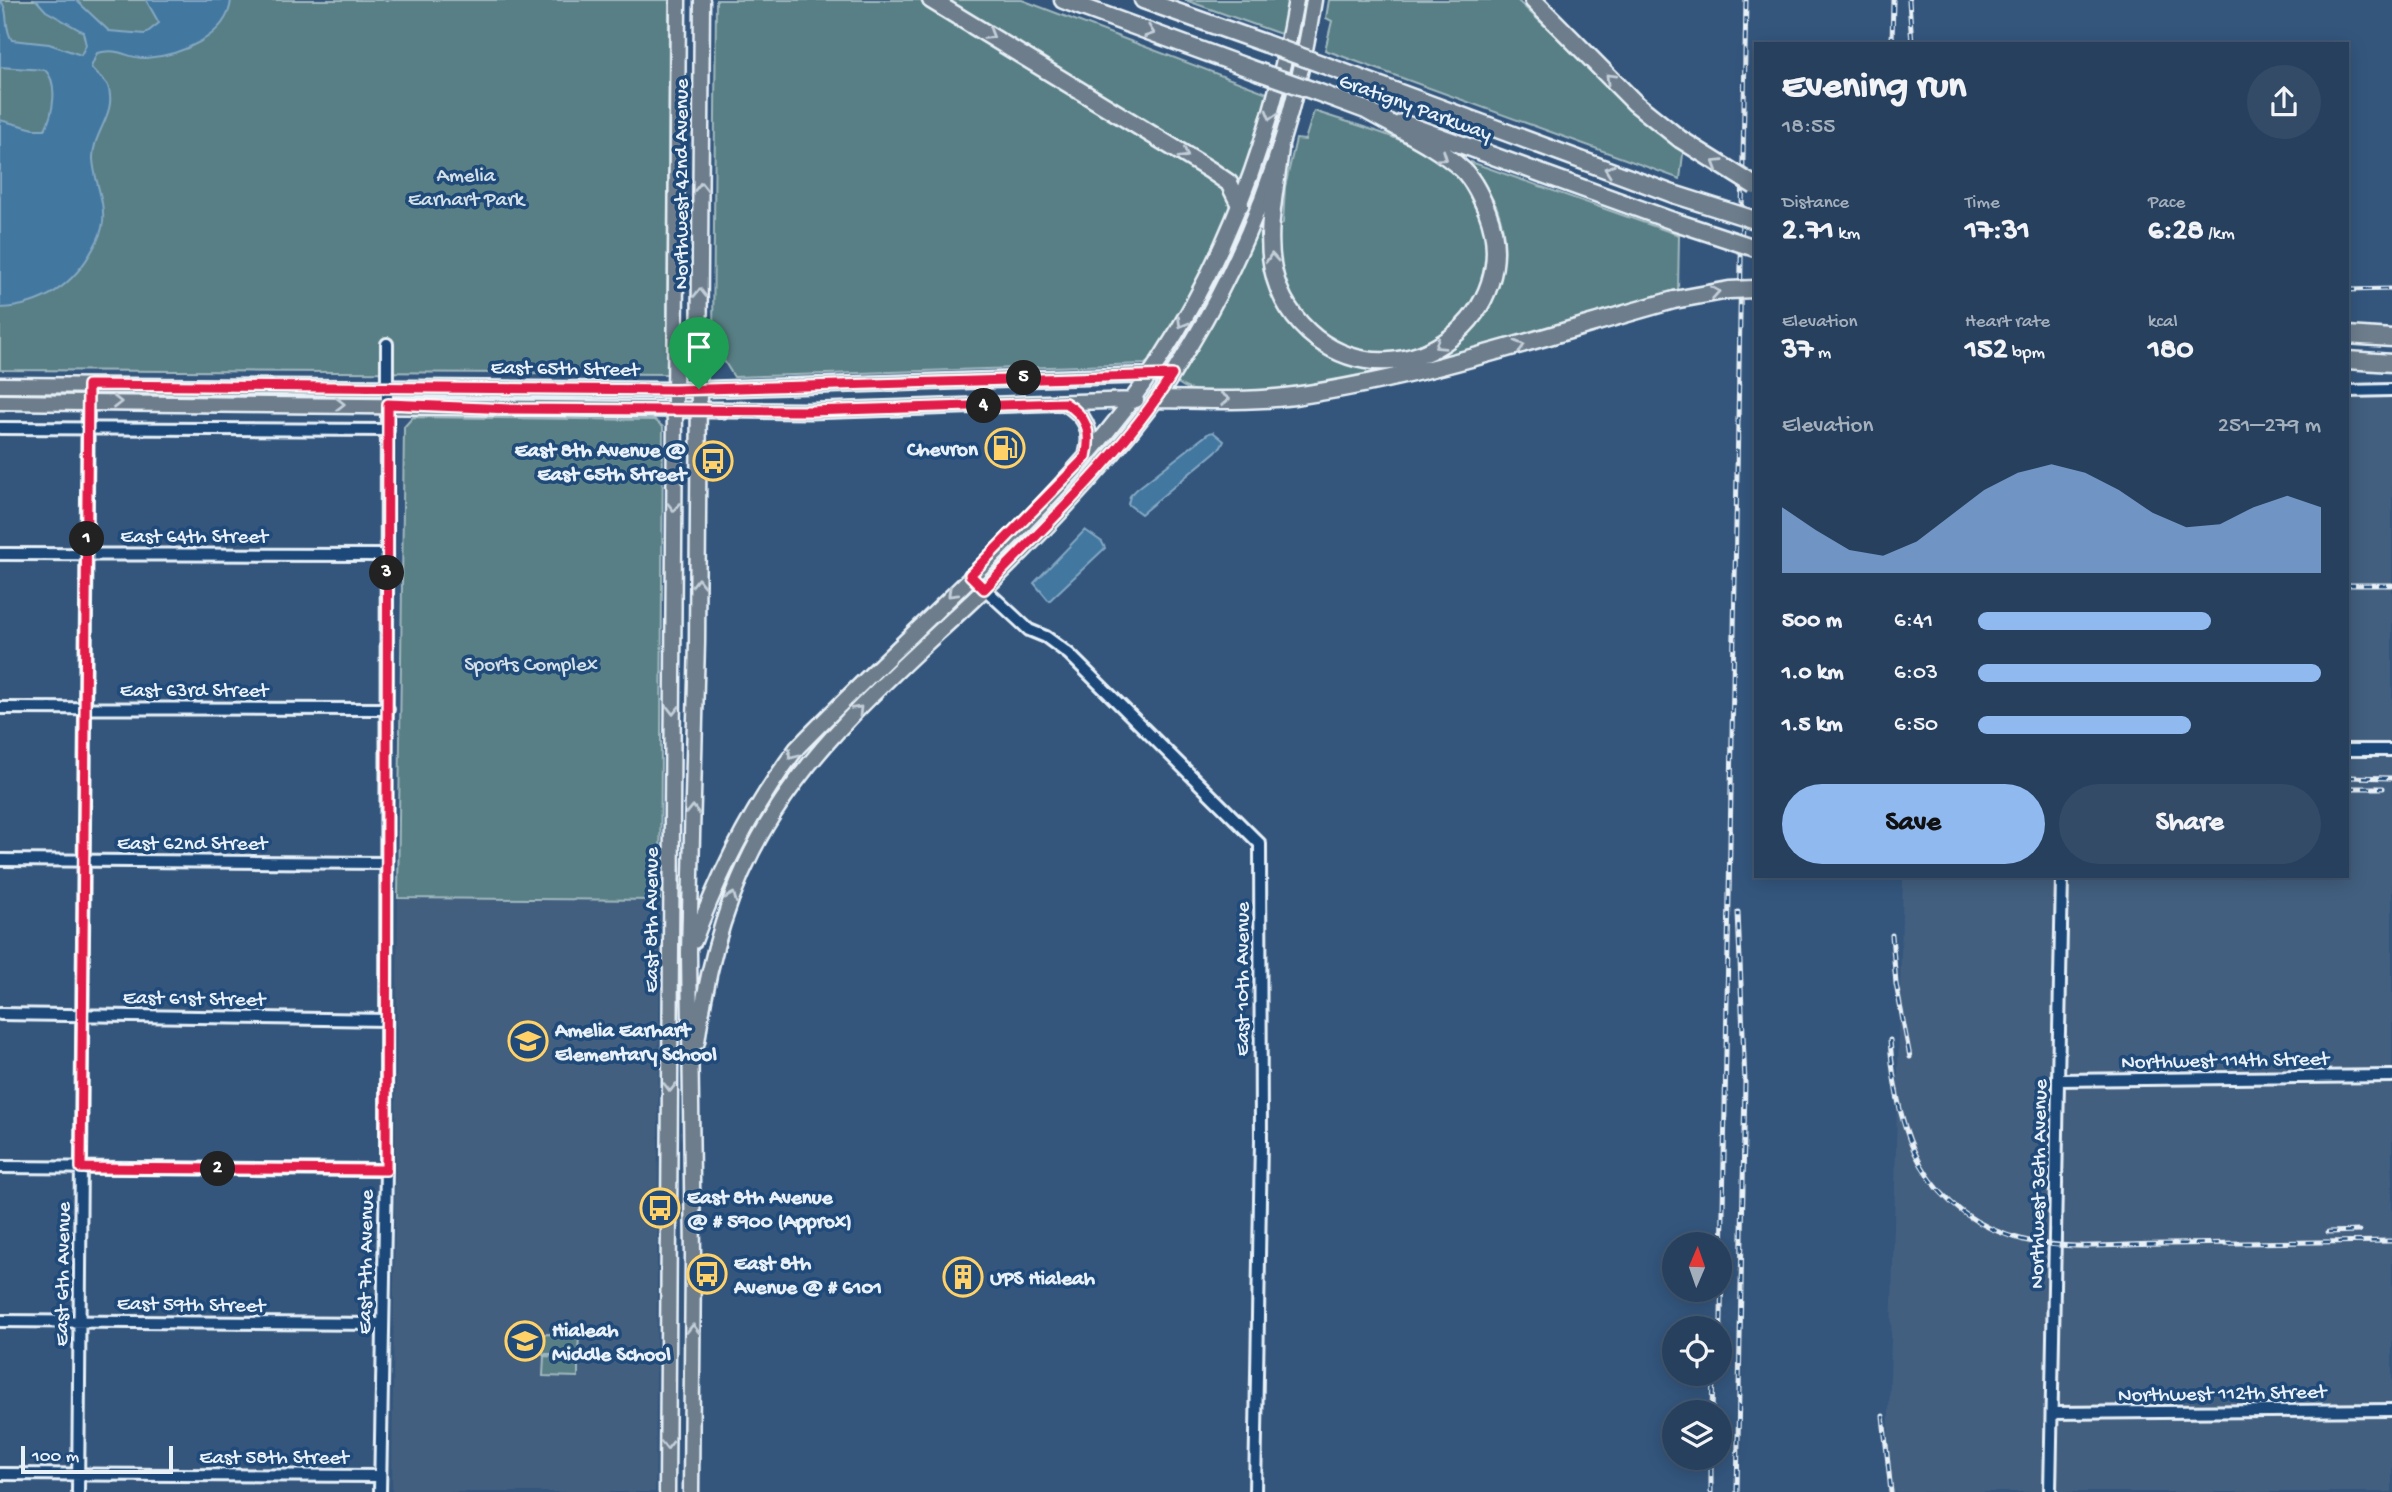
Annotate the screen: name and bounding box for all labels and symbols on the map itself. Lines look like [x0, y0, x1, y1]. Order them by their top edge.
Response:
one-way arrow [1144, 24, 1156, 38]
one-way arrow [982, 27, 995, 40]
street label: Gratigny Parkway [1335, 70, 1495, 149]
one-way arrow [1606, 73, 1619, 86]
street label: Northwest 42nd Avenue [671, 77, 696, 289]
one-way arrow [1264, 108, 1279, 120]
one-way arrow [1176, 145, 1189, 158]
one-way arrow [1435, 149, 1448, 161]
one-way arrow [1712, 159, 1725, 172]
one-way arrow [1603, 164, 1615, 178]
park label: Amelia Earhart Park [408, 165, 527, 214]
one-way arrow [693, 182, 709, 192]
one-way arrow [1265, 252, 1280, 263]
one-way arrow [1708, 286, 1720, 301]
one-way arrow [692, 287, 708, 298]
one-way arrow [1177, 316, 1190, 329]
pin [669, 317, 729, 389]
one-way arrow [1434, 337, 1447, 350]
one-way arrow [1514, 340, 1526, 354]
street label: East 65th Street [490, 357, 642, 384]
pin: 5 [1006, 360, 1042, 396]
pin: 4 [967, 388, 1002, 424]
one-way arrow [1220, 391, 1231, 407]
one-way arrow [112, 395, 123, 410]
one-way arrow [335, 396, 346, 411]
fuel station icon: Chevron [984, 427, 1026, 469]
place label: Chevron [906, 439, 979, 464]
place label: East 8th Avenue @ East 65th Street [515, 440, 688, 489]
bus stop icon: East 8th Avenue @ East 65th Street [692, 440, 734, 482]
one-way arrow [666, 502, 682, 513]
pin: 1 [70, 522, 104, 556]
street label: East 64th Street [120, 526, 270, 551]
pin: 3 [370, 556, 404, 590]
one-way arrow [690, 577, 705, 588]
one-way arrow [948, 585, 960, 597]
park label: Sports Complex [464, 654, 598, 679]
street label: East 63rd Street [120, 680, 271, 705]
one-way arrow [665, 705, 681, 716]
one-way arrow [850, 705, 863, 718]
one-way arrow [788, 747, 801, 760]
one-way arrow [685, 804, 701, 815]
street label: East 62nd Street [117, 833, 270, 858]
street label: East 8th Avenue [641, 846, 666, 993]
one-way arrow [723, 891, 737, 903]
street label: East 10th Avenue [1232, 901, 1257, 1056]
street label: East 61st Street [123, 987, 268, 1014]
school or university icon: Amelia Earhart Elementary School [507, 1020, 549, 1062]
place label: Amelia Earhart Elementary School [554, 1020, 717, 1069]
street label: Northwest 114th Street [2121, 1048, 2332, 1077]
street label: Northwest 36th Avenue [2026, 1078, 2055, 1289]
one-way arrow [662, 1082, 678, 1093]
pin: 2 [200, 1152, 235, 1186]
bus stop icon: East 8th Avenue @ # 5900 (Approx) [639, 1187, 681, 1229]
place label: East 8th Avenue @ # 5900 (Approx) [687, 1187, 852, 1236]
street label: East 7th Avenue [354, 1188, 381, 1335]
street label: East 6th Avenue [51, 1200, 78, 1347]
north arrow [1662, 1232, 1732, 1302]
bus stop icon: East 8th Avenue @ # 6101 [686, 1253, 728, 1295]
place label: East 8th Avenue @ # 6101 [733, 1253, 882, 1302]
building icon: UPS Hialeah [942, 1256, 984, 1298]
place label: UPS Hialeah [990, 1268, 1096, 1293]
street label: East 59th Street [117, 1293, 268, 1320]
school or university icon: Hialeah Middle School [504, 1320, 546, 1362]
place label: Hialeah Middle School [552, 1320, 671, 1369]
one-way arrow [685, 1323, 700, 1334]
street label: Northwest 112th Street [2118, 1381, 2329, 1410]
one-way arrow [659, 1440, 675, 1450]
scale bar [21, 1443, 173, 1475]
street label: East 58th Street [199, 1447, 351, 1472]

